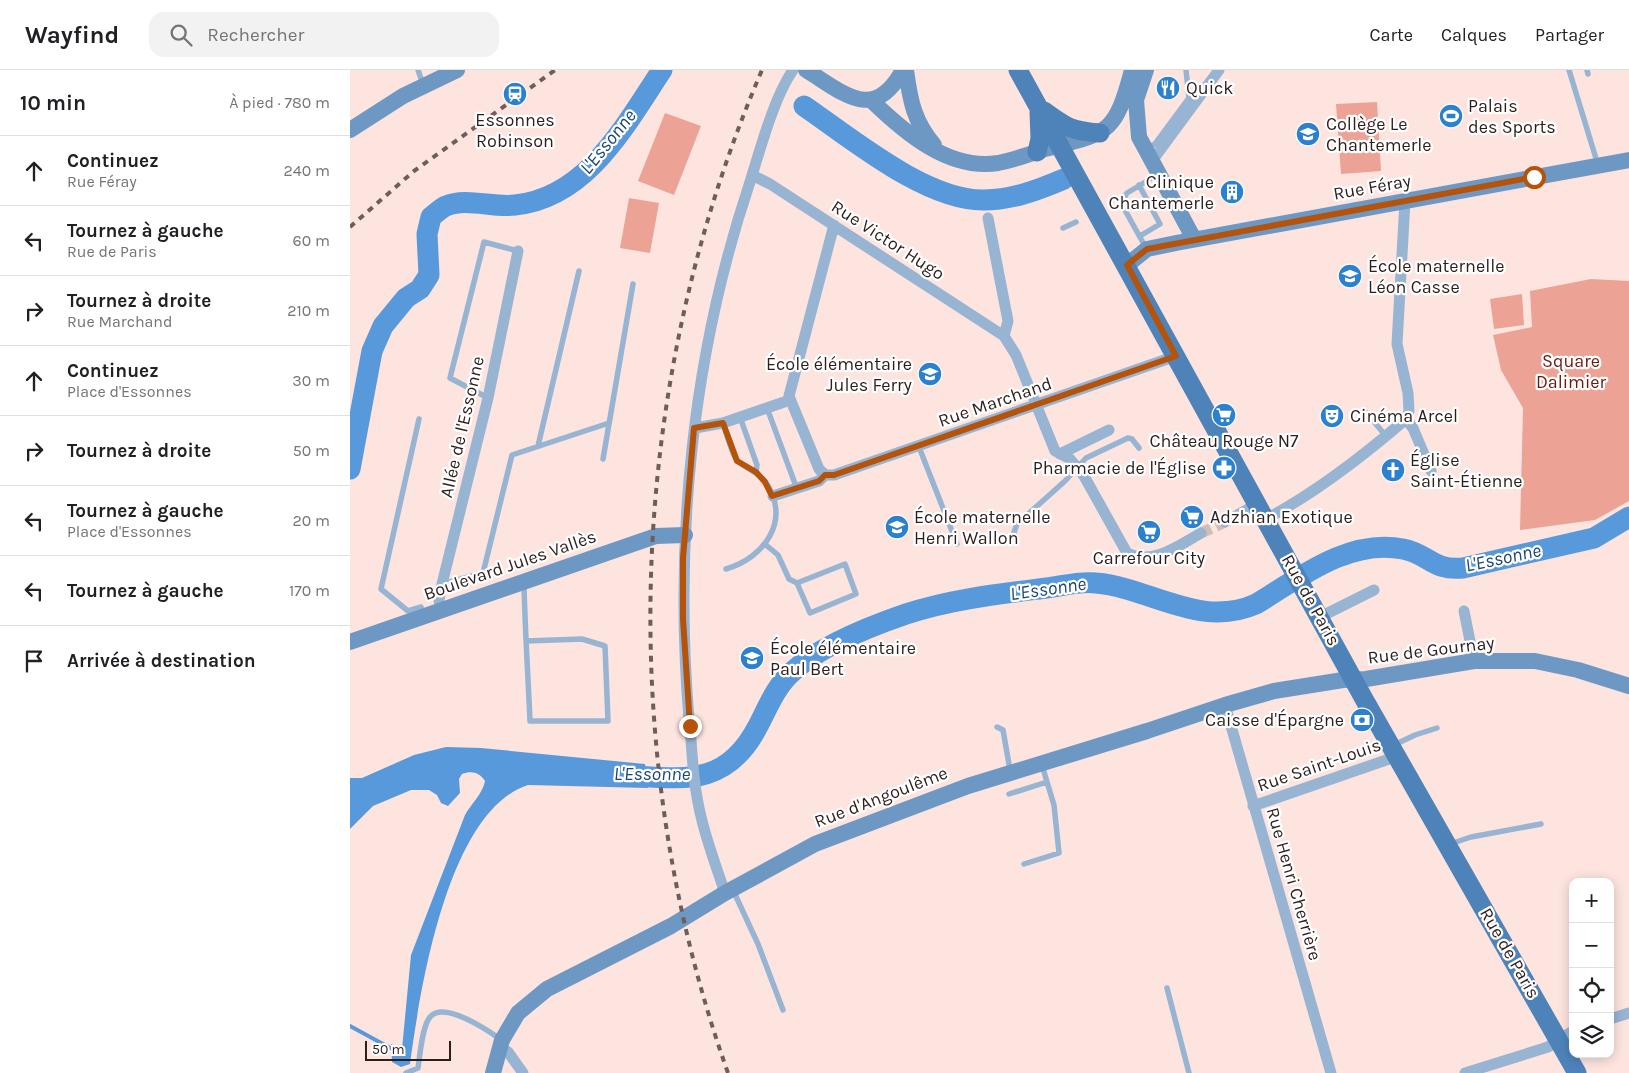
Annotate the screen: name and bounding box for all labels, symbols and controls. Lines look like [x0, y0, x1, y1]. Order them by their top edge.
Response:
search box [149, 12, 499, 57]
text: Wayfind [25, 21, 119, 49]
icon: search [167, 21, 195, 49]
text: Rechercher [207, 24, 304, 46]
text: Carte [1369, 24, 1413, 46]
text: Calques [1441, 24, 1507, 46]
text: Partager [1535, 24, 1604, 46]
restaurant icon: Quick [1155, 75, 1181, 101]
place label: Quick [1186, 77, 1233, 99]
station icon: Essonnes Robinson [502, 81, 528, 107]
text: 10 min [20, 91, 86, 115]
text: À pied · 780 m [229, 93, 330, 112]
place label: Palais des Sports [1468, 95, 1556, 138]
sports icon: Palais des Sports [1438, 103, 1464, 129]
water label: L'Essonne [575, 105, 641, 179]
place label: Essonnes Robinson [475, 109, 555, 152]
place label: Collège Le Chantemerle [1326, 113, 1432, 156]
school or university icon: Collège Le Chantemerle [1295, 121, 1321, 147]
text: Continuez [67, 150, 159, 172]
icon: ahead [20, 157, 48, 185]
text: 240 m [284, 161, 330, 180]
route start [1523, 166, 1546, 189]
street label: Rue Féray [1331, 169, 1413, 205]
place label: Clinique Chantemerle [1108, 171, 1214, 214]
text: Rue Féray [67, 172, 137, 191]
building icon: Clinique Chantemerle [1219, 179, 1245, 205]
street label: Rue Victor Hugo [827, 195, 949, 285]
text: Tournez à gauche [67, 220, 224, 242]
icon: left [20, 227, 48, 255]
text: 60 m [293, 231, 330, 250]
text: Rue de Paris [67, 242, 157, 261]
place label: École maternelle Léon Casse [1368, 254, 1505, 298]
school or university icon: École maternelle Léon Casse [1337, 263, 1363, 289]
text: Tournez à droite [67, 290, 211, 312]
icon: right [20, 297, 48, 325]
text: 210 m [287, 301, 330, 320]
text: Rue Marchand [67, 312, 173, 331]
park label: Square Dalimier [1536, 350, 1607, 393]
place label: École élémentaire Jules Ferry [766, 352, 913, 396]
street label: Allée de l'Essonne [435, 354, 489, 500]
text: Continuez [67, 360, 159, 382]
school or university icon: École élémentaire Jules Ferry [917, 361, 943, 387]
icon: ahead [20, 367, 48, 395]
text: 30 m [292, 371, 330, 390]
street label: Rue Marchand [935, 372, 1055, 432]
text: Place d'Essonnes [67, 382, 192, 401]
supermarket icon: Château Rouge N7 [1211, 402, 1237, 428]
theatre icon: Cinéma Arcel [1319, 403, 1345, 429]
place label: Cinéma Arcel [1350, 405, 1458, 427]
place label: Château Rouge N7 [1149, 430, 1299, 452]
icon: right [20, 437, 48, 465]
text: Tournez à droite [67, 440, 211, 462]
text: 50 m [293, 441, 330, 460]
place label: Église Saint-Étienne [1410, 448, 1523, 492]
pharmacy icon: Pharmacie de l'Église [1211, 455, 1237, 481]
place label: Pharmacie de l'Église [1033, 456, 1206, 479]
church icon: Église Saint-Étienne [1380, 457, 1406, 483]
text: Tournez à gauche [67, 500, 224, 522]
supermarket icon: Adzhian Exotique [1179, 504, 1205, 530]
place label: École maternelle Henri Wallon [914, 505, 1051, 549]
place label: Adzhian Exotique [1210, 506, 1353, 528]
icon: left [20, 507, 48, 535]
text: 20 m [292, 511, 330, 530]
school or university icon: École maternelle Henri Wallon [884, 514, 910, 540]
supermarket icon: Carrefour City [1136, 519, 1162, 545]
text: Place d'Essonnes [67, 522, 192, 541]
street label: Boulevard Jules Vallès [421, 525, 599, 605]
water label: L'Essonne [1463, 539, 1543, 577]
place label: Carrefour City [1093, 547, 1206, 569]
street label: Rue de Paris [1277, 551, 1345, 649]
water label: L'Essonne [1009, 573, 1088, 605]
icon: left [20, 577, 48, 605]
text: Tournez à gauche [67, 580, 224, 602]
text: 170 m [289, 581, 330, 600]
street label: Rue de Gournay [1366, 631, 1496, 669]
place label: École élémentaire Paul Bert [770, 636, 916, 680]
school or university icon: École élémentaire Paul Bert [739, 645, 765, 671]
icon: arrive [20, 647, 48, 675]
text: Arrivée à destination [67, 650, 256, 672]
bank icon: Caisse d'Épargne [1349, 707, 1375, 733]
place label: Caisse d'Épargne [1205, 708, 1344, 731]
route end [679, 715, 702, 738]
street label: Rue Saint-Louis [1254, 734, 1384, 796]
street label: Rue d'Angoulême [811, 761, 951, 833]
water label: L'Essonne [614, 763, 691, 785]
street label: Rue Henri Cherrière [1262, 805, 1326, 963]
map controls [1569, 878, 1614, 1058]
button: + [1569, 878, 1614, 923]
street label: Rue de Paris [1475, 904, 1545, 1002]
button: − [1569, 923, 1614, 968]
button: locate [1569, 968, 1614, 1013]
button: layers [1569, 1013, 1614, 1058]
scale bar [365, 1038, 451, 1061]
text: 50 m [372, 1041, 405, 1058]

